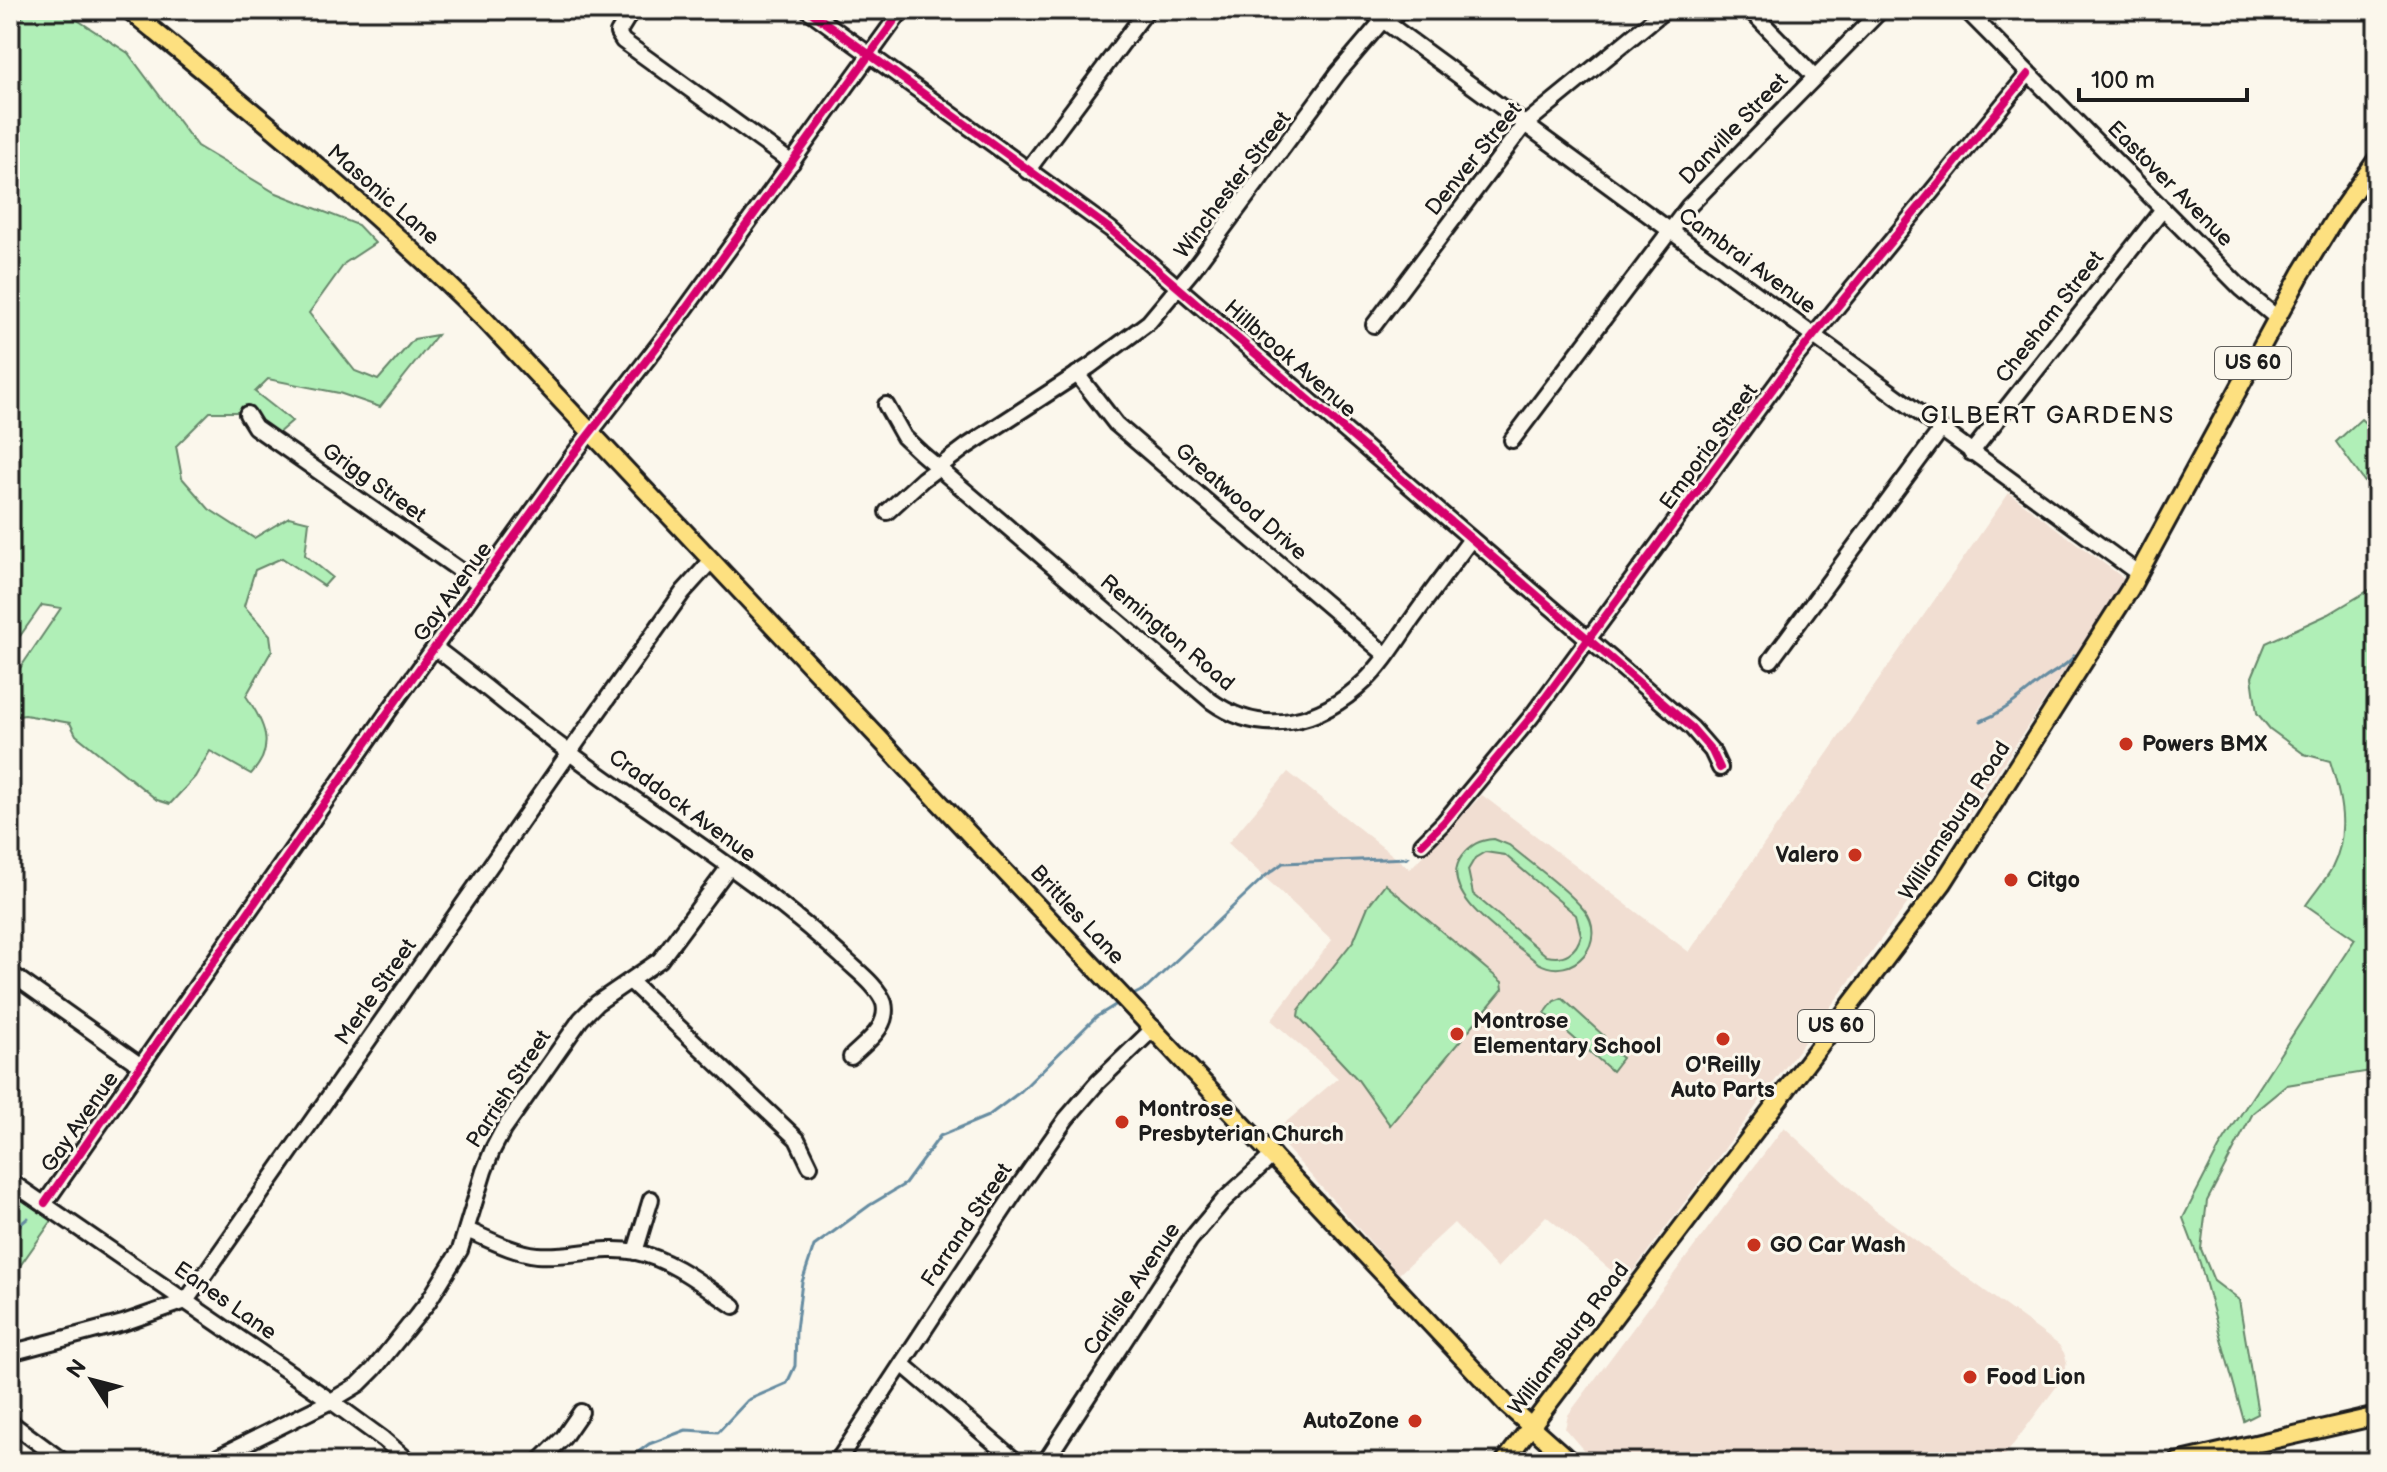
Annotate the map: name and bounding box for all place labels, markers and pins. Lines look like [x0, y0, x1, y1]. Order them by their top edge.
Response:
place label: Powers BMX [2142, 731, 2267, 758]
marker: Powers BMX [2117, 735, 2135, 753]
place label: Valero [1776, 842, 1839, 869]
marker: Valero [1846, 846, 1864, 864]
place label: Citgo [2027, 867, 2080, 894]
marker: Citgo [2002, 871, 2020, 889]
place label: Montrose Elementary School [1473, 1008, 1661, 1060]
marker: Montrose Elementary School [1448, 1025, 1466, 1043]
marker: O'Reilly Auto Parts [1714, 1030, 1732, 1048]
place label: O'Reilly Auto Parts [1670, 1052, 1775, 1104]
place label: Montrose Presbyterian Church [1138, 1096, 1344, 1148]
marker: Montrose Presbyterian Church [1113, 1113, 1131, 1131]
place label: GO Car Wash [1770, 1232, 1906, 1259]
marker: GO Car Wash [1745, 1236, 1763, 1254]
place label: Food Lion [1986, 1364, 2085, 1391]
marker: Food Lion [1961, 1368, 1979, 1386]
place label: AutoZone [1302, 1408, 1399, 1435]
marker: AutoZone [1406, 1412, 1424, 1430]

